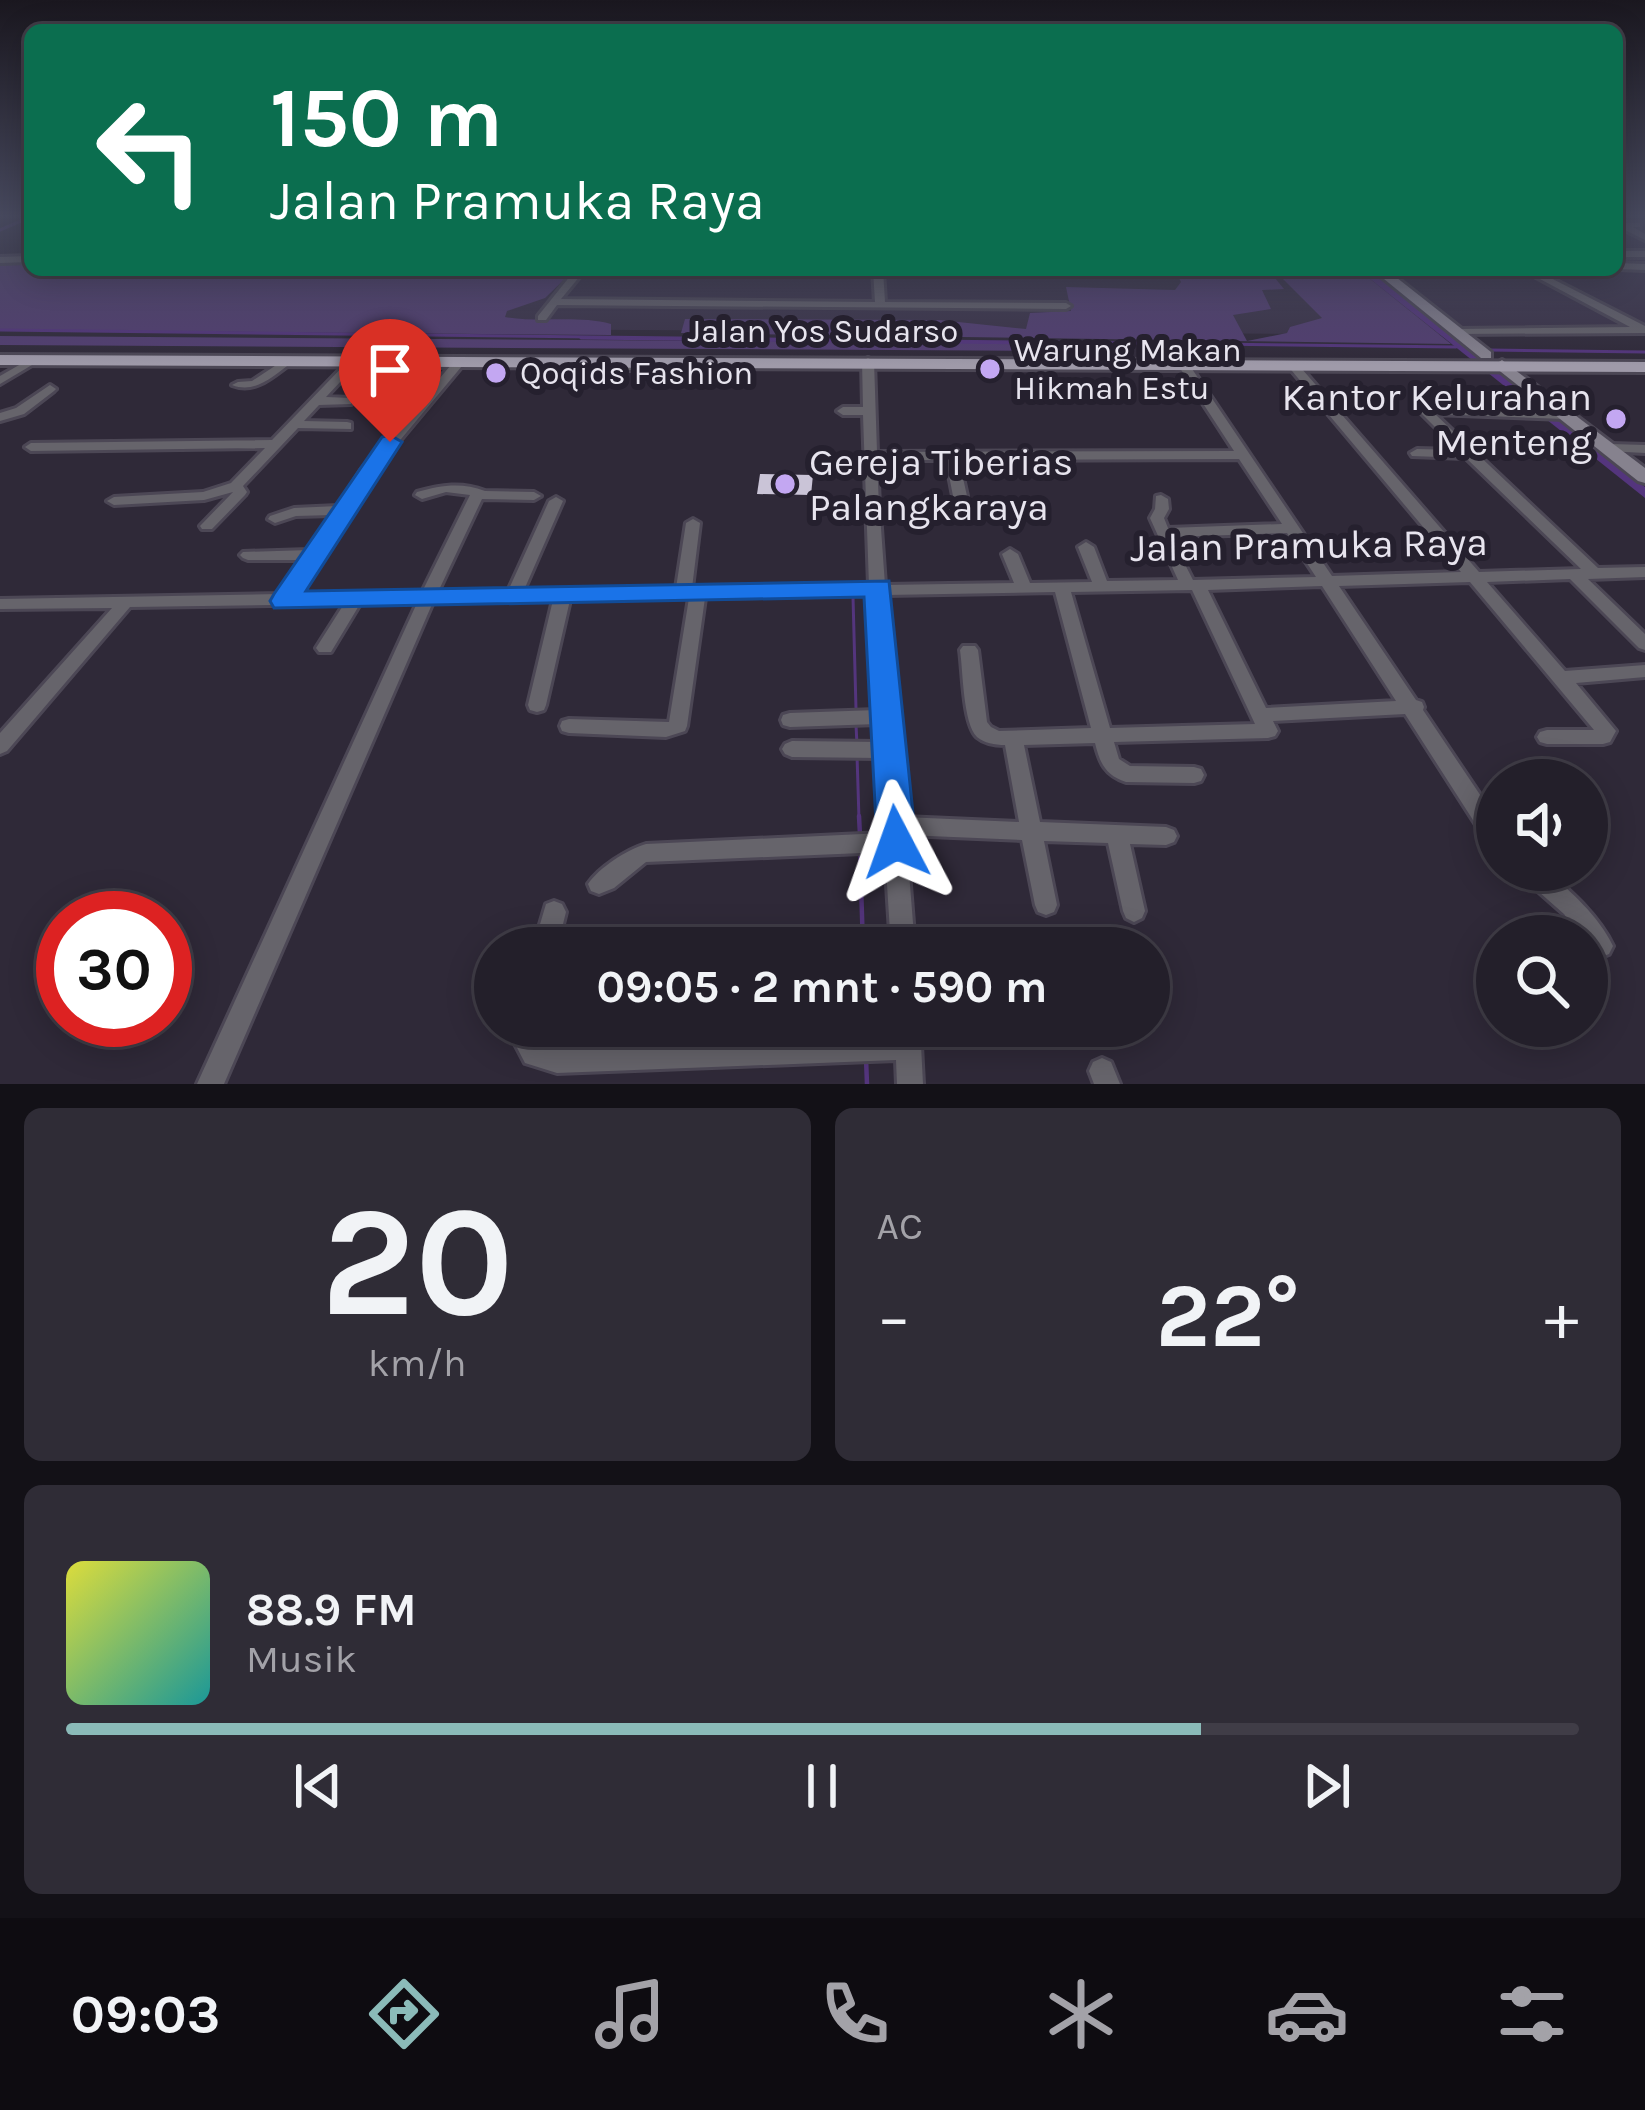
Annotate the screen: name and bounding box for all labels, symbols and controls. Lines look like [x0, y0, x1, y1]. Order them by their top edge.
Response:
text: 150 m [270, 69, 503, 167]
icon: left [72, 72, 228, 228]
text: Jalan Pramuka Raya [270, 169, 765, 233]
street label: Jalan Yos Sudarso [688, 312, 958, 350]
pin [339, 319, 441, 442]
place label: Warung Makan Hikmah Estu [1014, 331, 1242, 407]
icon: arrive [357, 337, 423, 403]
place label: Qoqids Fashion [520, 354, 753, 392]
marker: Warung Makan Hikmah Estu [977, 356, 1003, 382]
marker: Qoqids Fashion [483, 360, 509, 386]
place label: Kantor Kelurahan Menteng [1282, 374, 1592, 465]
marker: Kantor Kelurahan Menteng [1603, 406, 1629, 432]
place label: Gereja Tiberias Palangkaraya [809, 439, 1073, 530]
marker: Gereja Tiberias Palangkaraya [772, 471, 798, 497]
street label: Jalan Pramuka Raya [1130, 519, 1488, 571]
map controls [1476, 759, 1608, 1047]
button: sound [1476, 759, 1608, 891]
position arrow [833, 779, 959, 905]
speed limit sign: 30 [36, 891, 192, 1047]
button: search [1476, 915, 1608, 1047]
text: 09:05 · 2 mnt · 590 m [597, 961, 1047, 1013]
text: 20 [321, 1171, 514, 1353]
text: AC [877, 1203, 923, 1249]
text: 22° [1156, 1263, 1300, 1369]
text: − [877, 1278, 911, 1356]
text: + [1544, 1278, 1579, 1356]
text: km/h [368, 1340, 467, 1386]
text: 88.9 FM [246, 1584, 417, 1636]
text: Musik [246, 1636, 357, 1682]
icon: previous [285, 1753, 351, 1819]
icon: pause [789, 1753, 855, 1819]
icon: next [1294, 1753, 1360, 1819]
icon: directions [362, 1972, 446, 2056]
icon: music [588, 1972, 672, 2056]
icon: phone [813, 1972, 897, 2056]
icon: climate [1039, 1972, 1123, 2056]
icon: car [1265, 1972, 1349, 2056]
icon: filters [1490, 1972, 1574, 2056]
text: 09:03 [71, 1982, 220, 2046]

